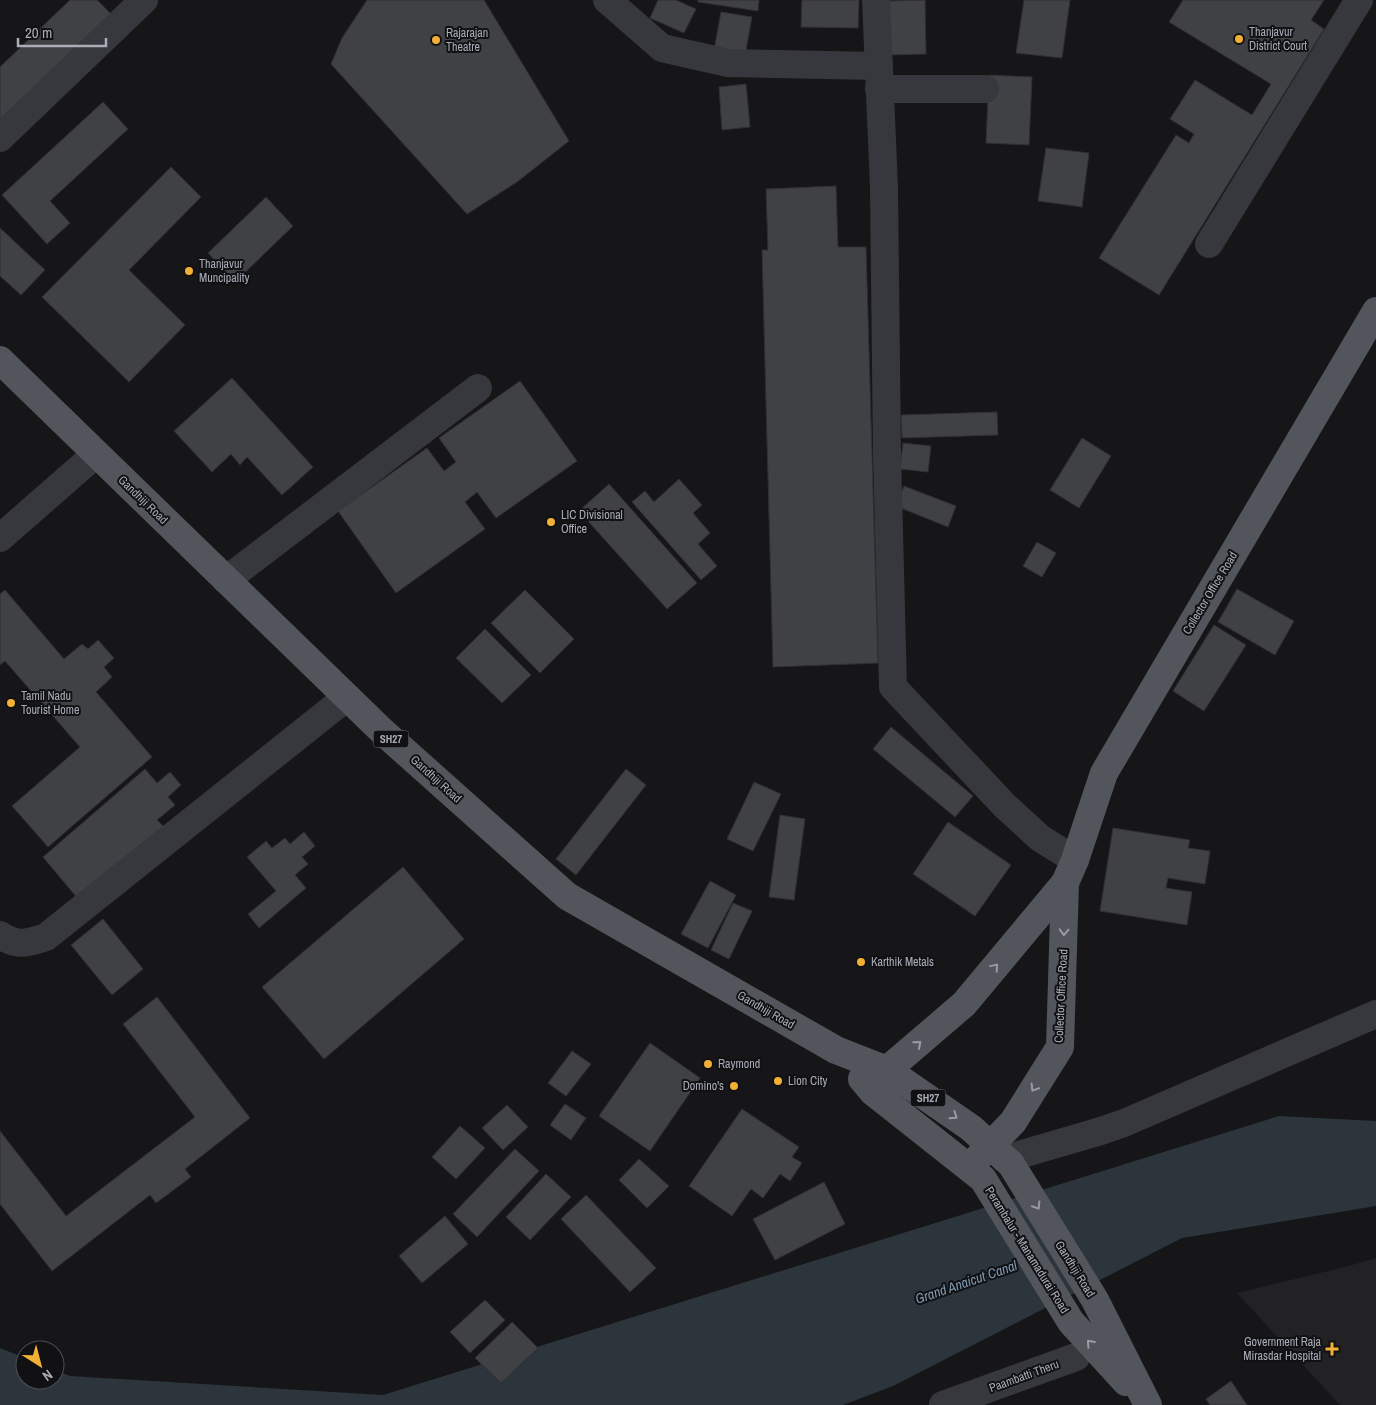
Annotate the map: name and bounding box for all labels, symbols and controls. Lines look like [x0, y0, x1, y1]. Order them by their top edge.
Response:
scale bar [18, 15, 105, 47]
text: 20 m [25, 22, 52, 43]
place label: Thanjavur District Court [1249, 24, 1307, 54]
place label: Rajarajan Theatre [446, 25, 488, 55]
marker: Thanjavur District Court [1233, 33, 1245, 45]
marker: Rajarajan Theatre [430, 34, 442, 46]
place label: Thanjavur Muncipality [199, 256, 249, 286]
marker: Thanjavur Muncipality [183, 265, 195, 277]
street label: Gandhiji Road [115, 472, 171, 528]
place label: LIC Divisional Office [561, 507, 623, 537]
marker: LIC Divisional Office [545, 516, 557, 528]
street label: Collector Office Road [1179, 549, 1241, 637]
place label: Tamil Nadu Tourist Home [21, 688, 80, 718]
marker: Tamil Nadu Tourist Home [5, 697, 17, 709]
road number: SH27 [374, 731, 408, 748]
street label: Gandhiji Road [407, 752, 465, 806]
one-way arrow [1058, 928, 1069, 936]
street label: Collector Office Road [1051, 949, 1071, 1043]
place label: Karthik Metals [871, 954, 934, 970]
marker: Karthik Metals [855, 956, 867, 968]
one-way arrow [990, 964, 998, 973]
street label: Gandhiji Road [735, 987, 797, 1033]
one-way arrow [912, 1040, 921, 1049]
place label: Raymond [718, 1056, 760, 1072]
marker: Raymond [702, 1058, 714, 1070]
place label: Lion City [788, 1073, 827, 1089]
marker: Lion City [772, 1075, 784, 1087]
place label: Domino's [683, 1078, 724, 1094]
marker: Domino's [728, 1080, 740, 1092]
one-way arrow [1031, 1083, 1040, 1092]
road number: SH27 [910, 1090, 946, 1106]
one-way arrow [948, 1110, 957, 1119]
street label: Perambalur - Manamadurai Road [981, 1184, 1073, 1316]
one-way arrow [1030, 1200, 1040, 1209]
street label: Gandhiji Road [1051, 1238, 1099, 1300]
water label: Grand Anaicut Canal [913, 1256, 1020, 1308]
place label: Government Raja Mirasdar Hospital [1243, 1334, 1322, 1364]
north arrow [15, 1340, 65, 1390]
one-way arrow [1087, 1340, 1096, 1349]
marker: Government Raja Mirasdar Hospital [1325, 1342, 1339, 1356]
street label: Paambatti Theru [987, 1356, 1061, 1396]
text: N [39, 1366, 56, 1385]

